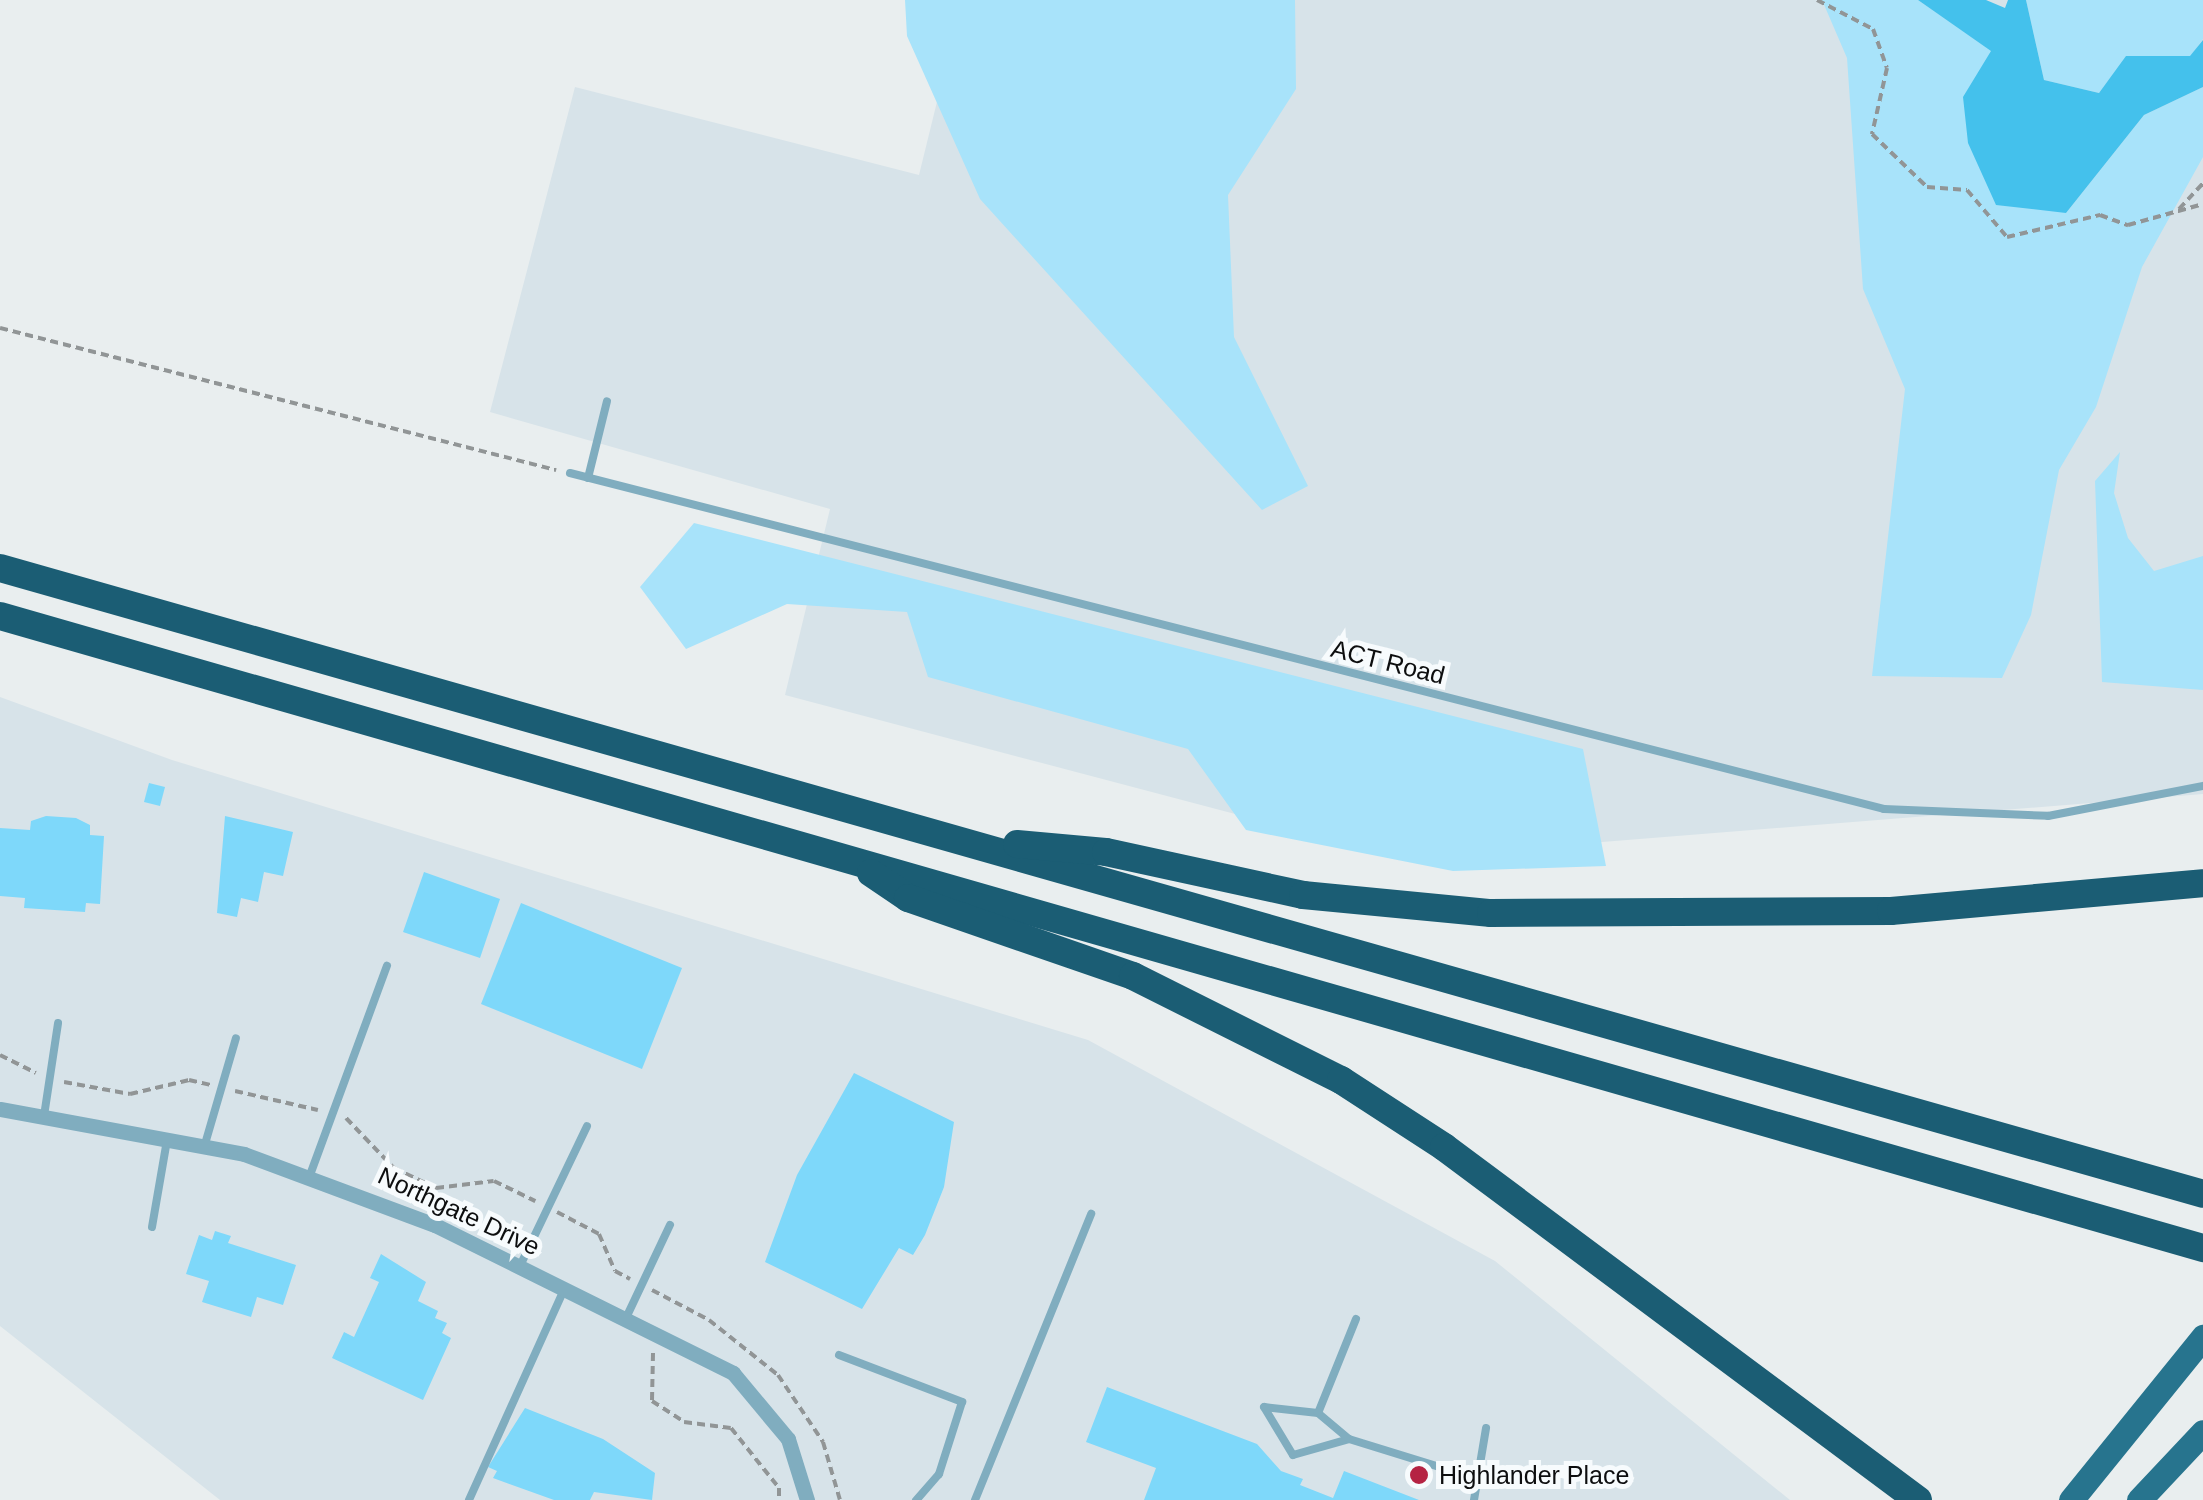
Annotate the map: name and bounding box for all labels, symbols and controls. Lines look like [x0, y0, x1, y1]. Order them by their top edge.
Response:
street label: ACT Road [1328, 633, 1448, 691]
street label: Northgate Drive [373, 1160, 545, 1262]
place label: Highlander Place [1439, 1460, 1629, 1490]
marker: Highlander Place [1408, 1464, 1430, 1486]

